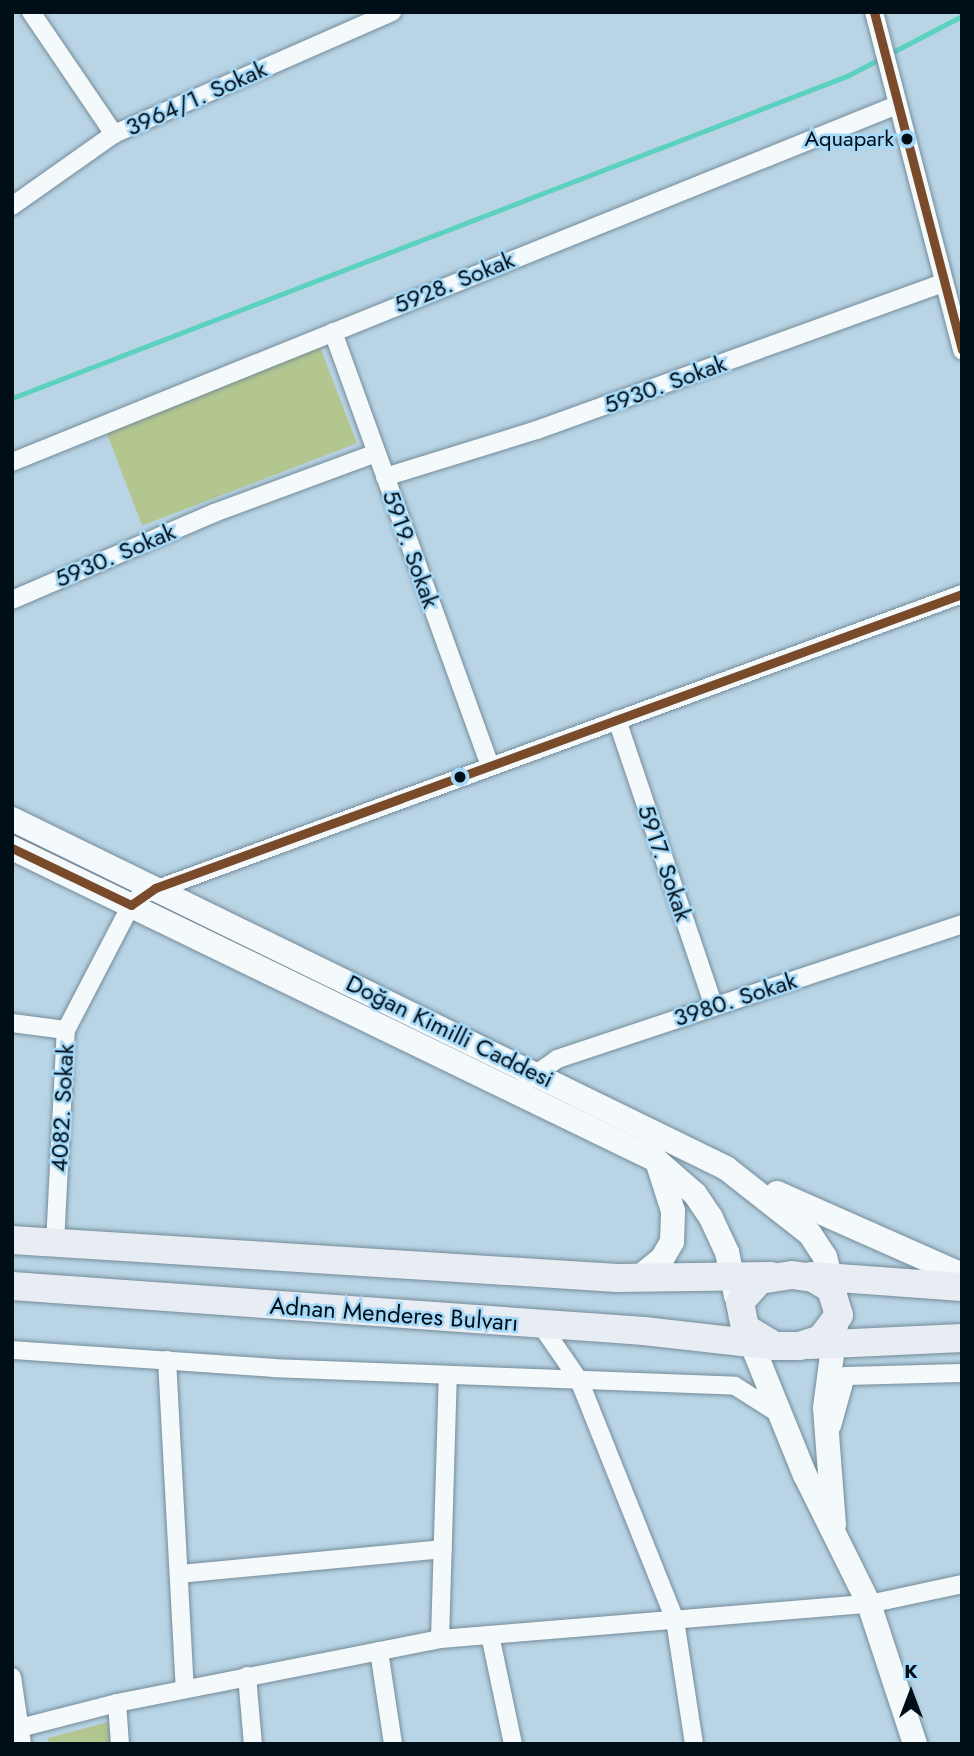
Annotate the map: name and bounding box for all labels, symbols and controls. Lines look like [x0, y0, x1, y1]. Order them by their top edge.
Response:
street label: 3964/1. Sokak [121, 54, 271, 142]
place label: Aquapark [804, 126, 894, 152]
marker: Aquapark [900, 132, 914, 146]
street label: 5928. Sokak [390, 245, 518, 319]
street label: 5930. Sokak [600, 349, 730, 419]
street label: 5919. Sokak [376, 486, 446, 612]
street label: 5930. Sokak [50, 517, 180, 593]
unlabelled marker [453, 770, 467, 784]
street label: 5917. Sokak [632, 801, 698, 925]
street label: 3980. Sokak [670, 966, 800, 1032]
street label: Doğan Kimilli Caddesi [342, 968, 558, 1094]
street label: 4082. Sokak [44, 1043, 80, 1173]
street label: Adnan Menderes Bulvarı [269, 1291, 519, 1337]
north arrow [876, 1658, 946, 1728]
text: K [904, 1658, 918, 1685]

